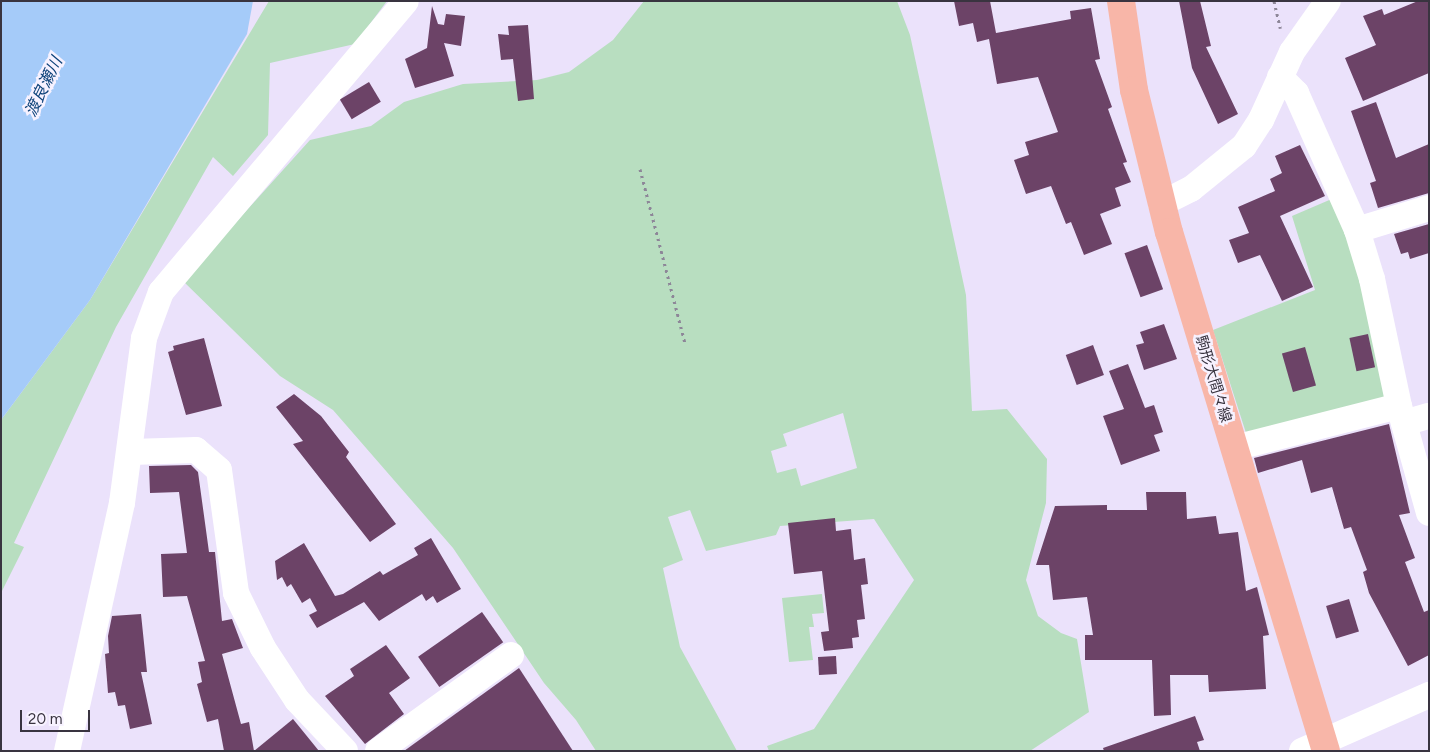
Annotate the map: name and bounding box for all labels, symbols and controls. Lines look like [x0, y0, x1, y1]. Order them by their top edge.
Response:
water label: 渡良瀬川 [21, 54, 67, 120]
street label: 駒形大間々線 [1191, 333, 1235, 425]
scale bar [22, 700, 92, 732]
text: 20 m [28, 710, 62, 728]

